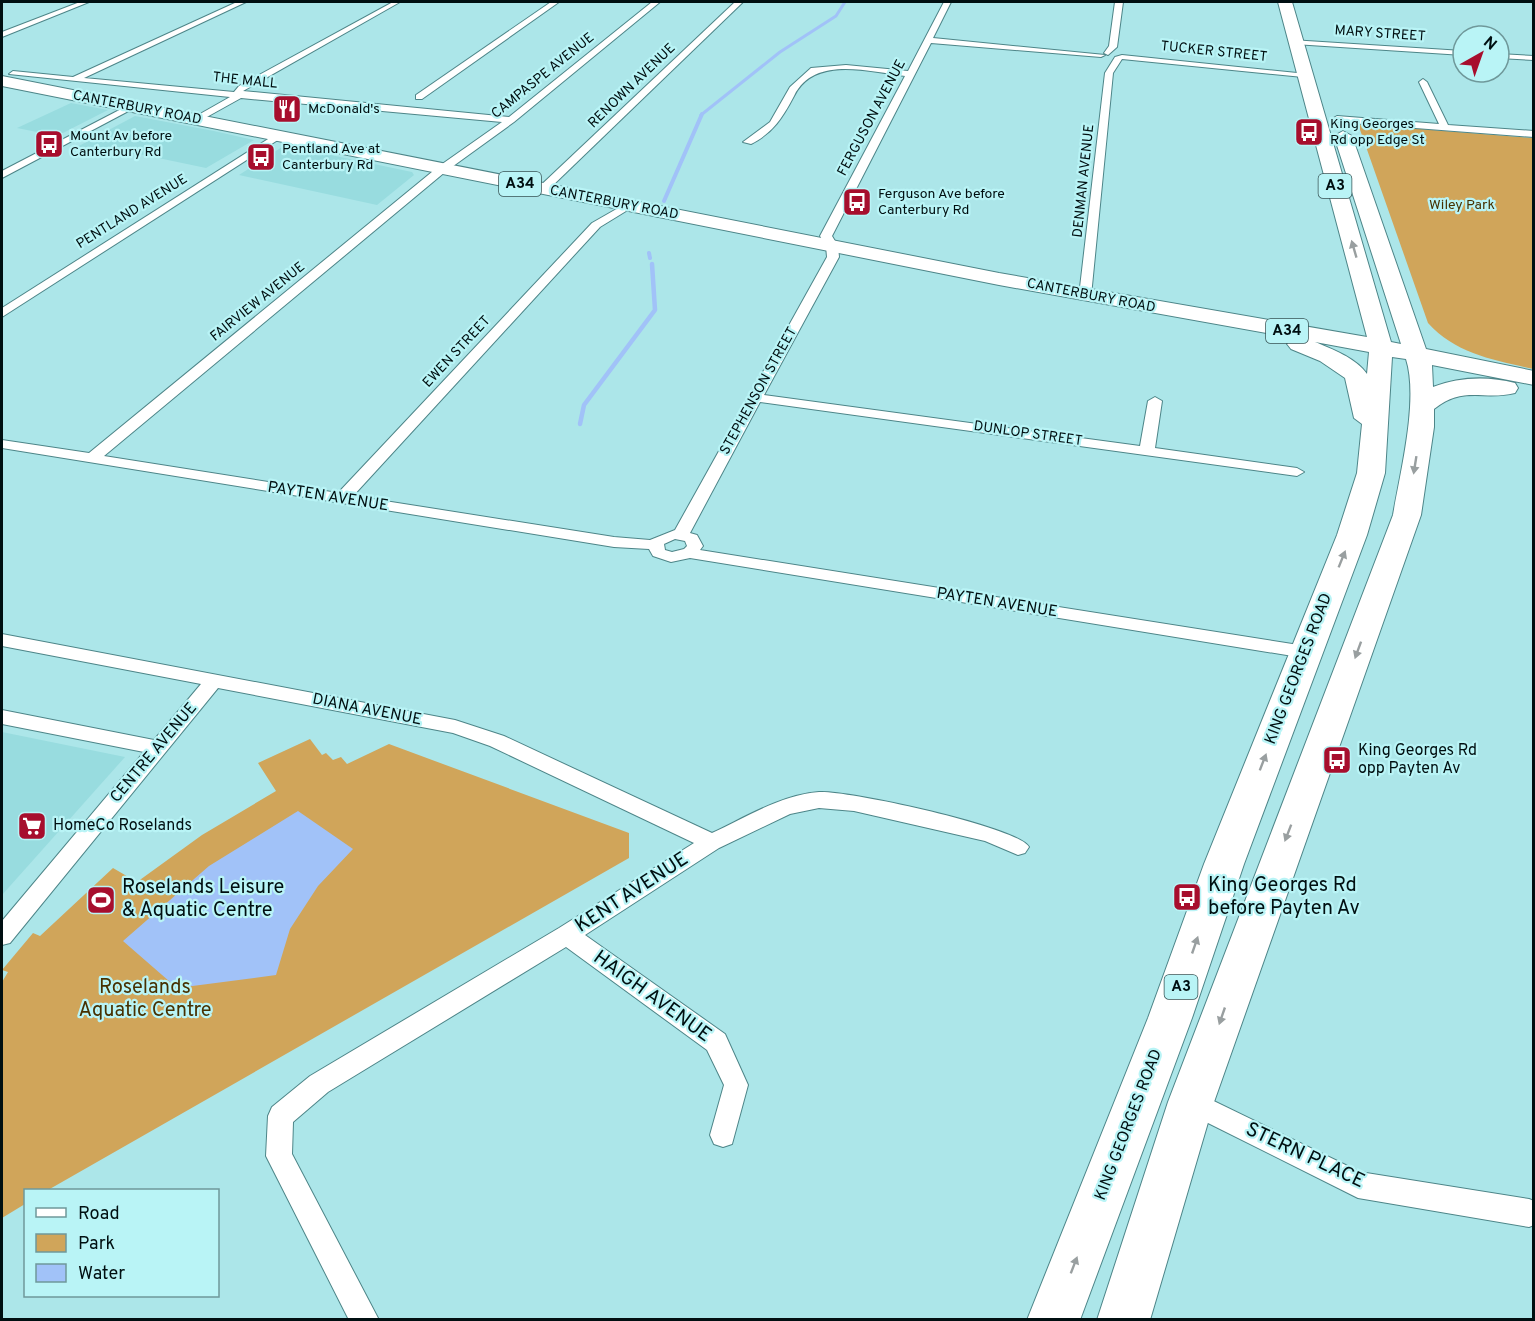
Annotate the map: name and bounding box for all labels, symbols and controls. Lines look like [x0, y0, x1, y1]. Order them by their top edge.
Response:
street label: MARY STREET [1334, 22, 1426, 46]
north arrow [1451, 24, 1511, 84]
street label: CAMPASPE AVENUE [488, 29, 598, 123]
text: N [1479, 33, 1500, 55]
street label: TUCKER STREET [1160, 38, 1268, 66]
street label: RENOWN AVENUE [585, 40, 679, 132]
street label: FERGUSON AVENUE [834, 57, 910, 179]
street label: THE MALL [212, 69, 279, 93]
street label: CANTERBURY ROAD [71, 87, 203, 129]
restaurant icon: McDonald's [271, 93, 303, 125]
place label: McDonald's [308, 101, 380, 118]
bus stop icon: King Georges Rd opp Edge St [1293, 116, 1325, 148]
place label: King Georges Rd opp Edge St [1330, 116, 1425, 149]
street label: DENMAN AVENUE [1070, 124, 1098, 238]
bus stop icon: Mount Av before Canterbury Rd [33, 128, 65, 160]
place label: Mount Av before Canterbury Rd [70, 128, 172, 161]
bus stop icon: Pentland Ave at Canterbury Rd [245, 141, 277, 173]
place label: Pentland Ave at Canterbury Rd [282, 141, 380, 174]
street label: PENTLAND AVENUE [73, 171, 191, 253]
road number: A34 [499, 172, 541, 196]
road number: A3 [1318, 174, 1352, 198]
street label: CANTERBURY ROAD [548, 182, 680, 224]
bus stop icon: Ferguson Ave before Canterbury Rd [841, 186, 873, 218]
place label: Ferguson Ave before Canterbury Rd [878, 186, 1005, 219]
park label: Wiley Park [1429, 197, 1495, 214]
one-way arrow [1349, 240, 1358, 258]
street label: FAIRVIEW AVENUE [207, 259, 309, 345]
street label: CANTERBURY ROAD [1025, 275, 1157, 317]
street label: EWEN STREET [419, 313, 495, 391]
road number: A34 [1266, 319, 1308, 343]
street label: STEPHENSON STREET [717, 324, 801, 458]
street label: DUNLOP STREET [973, 418, 1083, 450]
one-way arrow [1411, 455, 1420, 474]
street label: PAYTEN AVENUE [266, 478, 390, 516]
one-way arrow [1338, 550, 1347, 568]
street label: PAYTEN AVENUE [935, 584, 1059, 622]
street label: KING GEORGES ROAD [1261, 591, 1337, 747]
one-way arrow [1353, 641, 1362, 659]
street label: DIANA AVENUE [311, 690, 423, 730]
street label: CENTRE AVENUE [106, 699, 202, 807]
place label: King Georges Rd opp Payten Av [1358, 741, 1477, 779]
bus stop icon: King Georges Rd opp Payten Av [1321, 744, 1353, 776]
one-way arrow [1258, 753, 1268, 771]
supermarket icon: HomeCo Roselands [16, 810, 48, 842]
place label: HomeCo Roselands [53, 816, 192, 836]
one-way arrow [1283, 824, 1293, 842]
street label: KENT AVENUE [570, 847, 694, 939]
place label: King Georges Rd before Payten Av [1208, 873, 1360, 922]
place label: Roselands Leisure & Aquatic Centre [122, 875, 284, 924]
bus stop icon: King Georges Rd before Payten Av [1171, 881, 1203, 913]
sports icon: Roselands Leisure & Aquatic Centre [85, 884, 117, 916]
one-way arrow [1191, 936, 1201, 954]
street label: HAIGH AVENUE [588, 945, 716, 1049]
park label: Roselands Aquatic Centre [79, 975, 211, 1024]
road number: A3 [1164, 975, 1198, 999]
one-way arrow [1216, 1007, 1226, 1025]
street label: KING GEORGES ROAD [1091, 1047, 1167, 1203]
street label: STERN PLACE [1241, 1117, 1369, 1195]
legend [24, 1189, 219, 1297]
text: Road [78, 1203, 120, 1226]
text: Park [78, 1233, 115, 1256]
one-way arrow [1070, 1256, 1079, 1274]
text: Water [78, 1263, 125, 1286]

